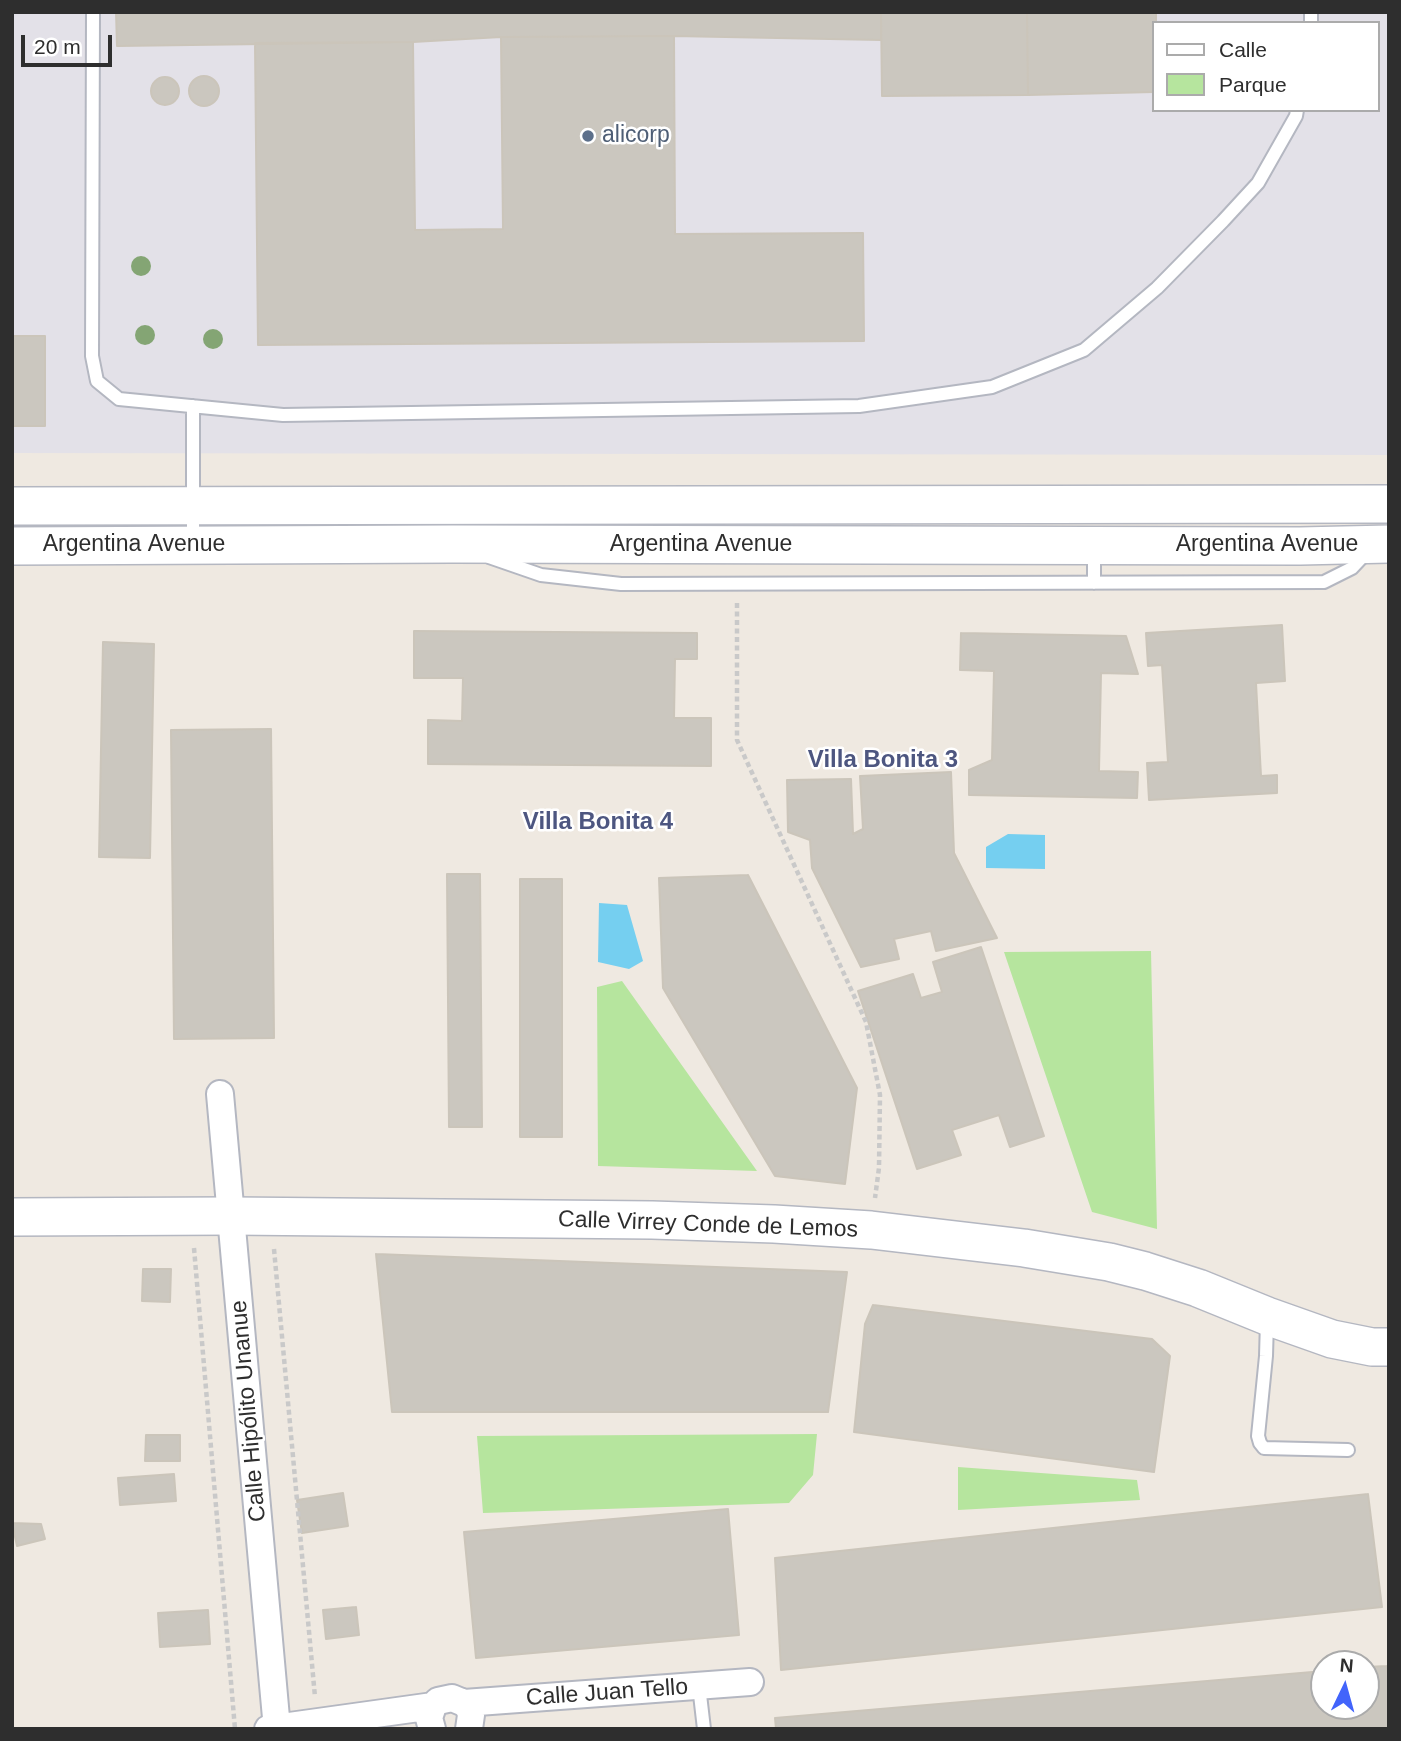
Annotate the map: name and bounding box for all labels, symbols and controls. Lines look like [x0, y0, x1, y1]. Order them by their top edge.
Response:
scale bar [24, 21, 116, 65]
legend [1152, 21, 1380, 112]
text: 20 m [34, 35, 81, 58]
text: Calle [1219, 38, 1267, 61]
text: Parque [1219, 73, 1287, 96]
place label: alicorp [602, 122, 670, 150]
marker: alicorp [580, 128, 596, 144]
street label: Argentina Avenue [43, 531, 225, 559]
street label: Argentina Avenue [610, 531, 792, 559]
street label: Argentina Avenue [1176, 531, 1358, 559]
district label: Villa Bonita 3 [808, 746, 958, 774]
district label: Villa Bonita 4 [523, 808, 673, 836]
street label: Calle Virrey Conde de Lemos [558, 1206, 858, 1244]
street label: Calle Hipólito Unanue [226, 1299, 272, 1523]
north arrow [1310, 1650, 1380, 1720]
text: N [1339, 1655, 1354, 1677]
street label: Calle Juan Tello [525, 1674, 689, 1712]

